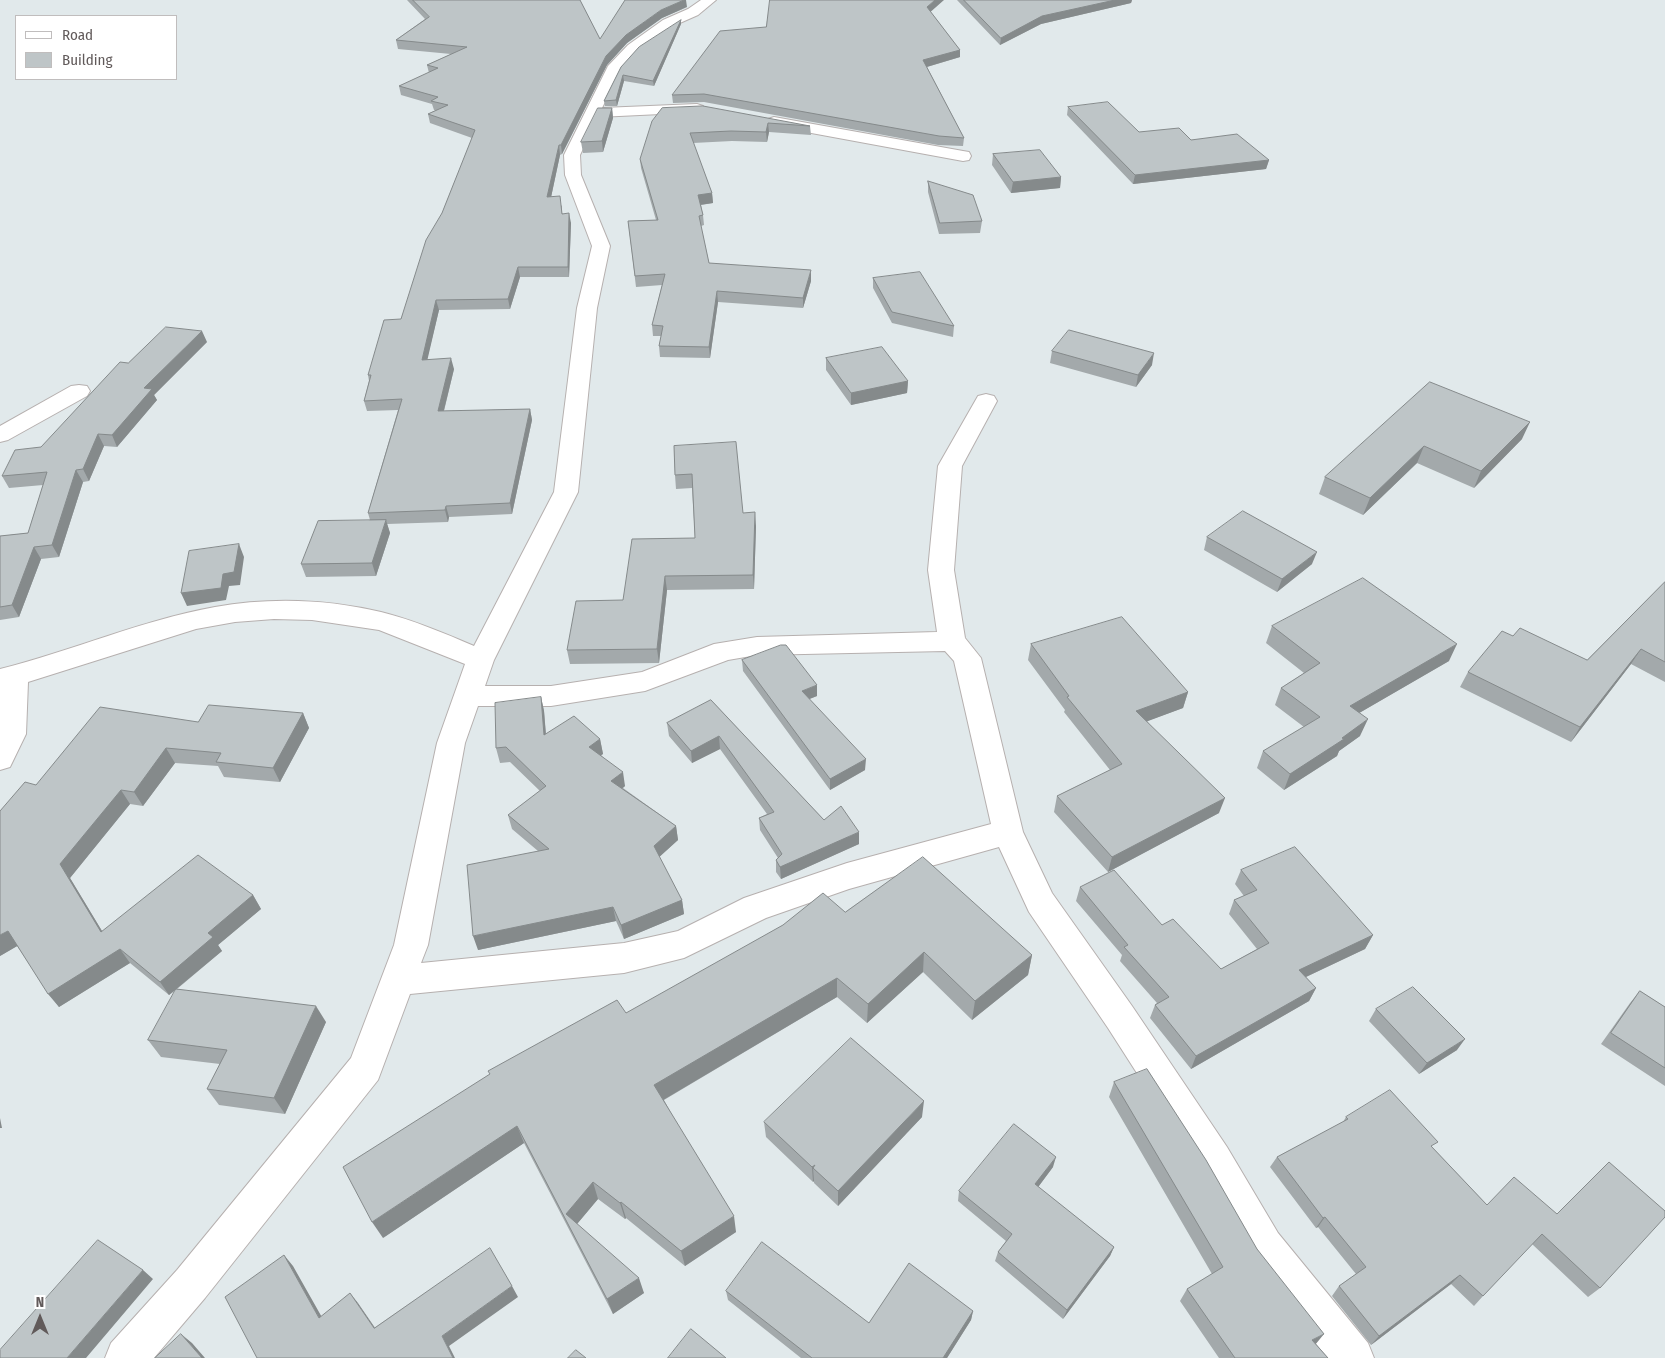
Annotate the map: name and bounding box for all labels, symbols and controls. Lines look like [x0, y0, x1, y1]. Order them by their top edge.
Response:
legend [15, 15, 178, 80]
text: Road [62, 26, 93, 44]
text: Building [62, 51, 113, 69]
north arrow [15, 1293, 65, 1343]
text: N [36, 1294, 44, 1311]

